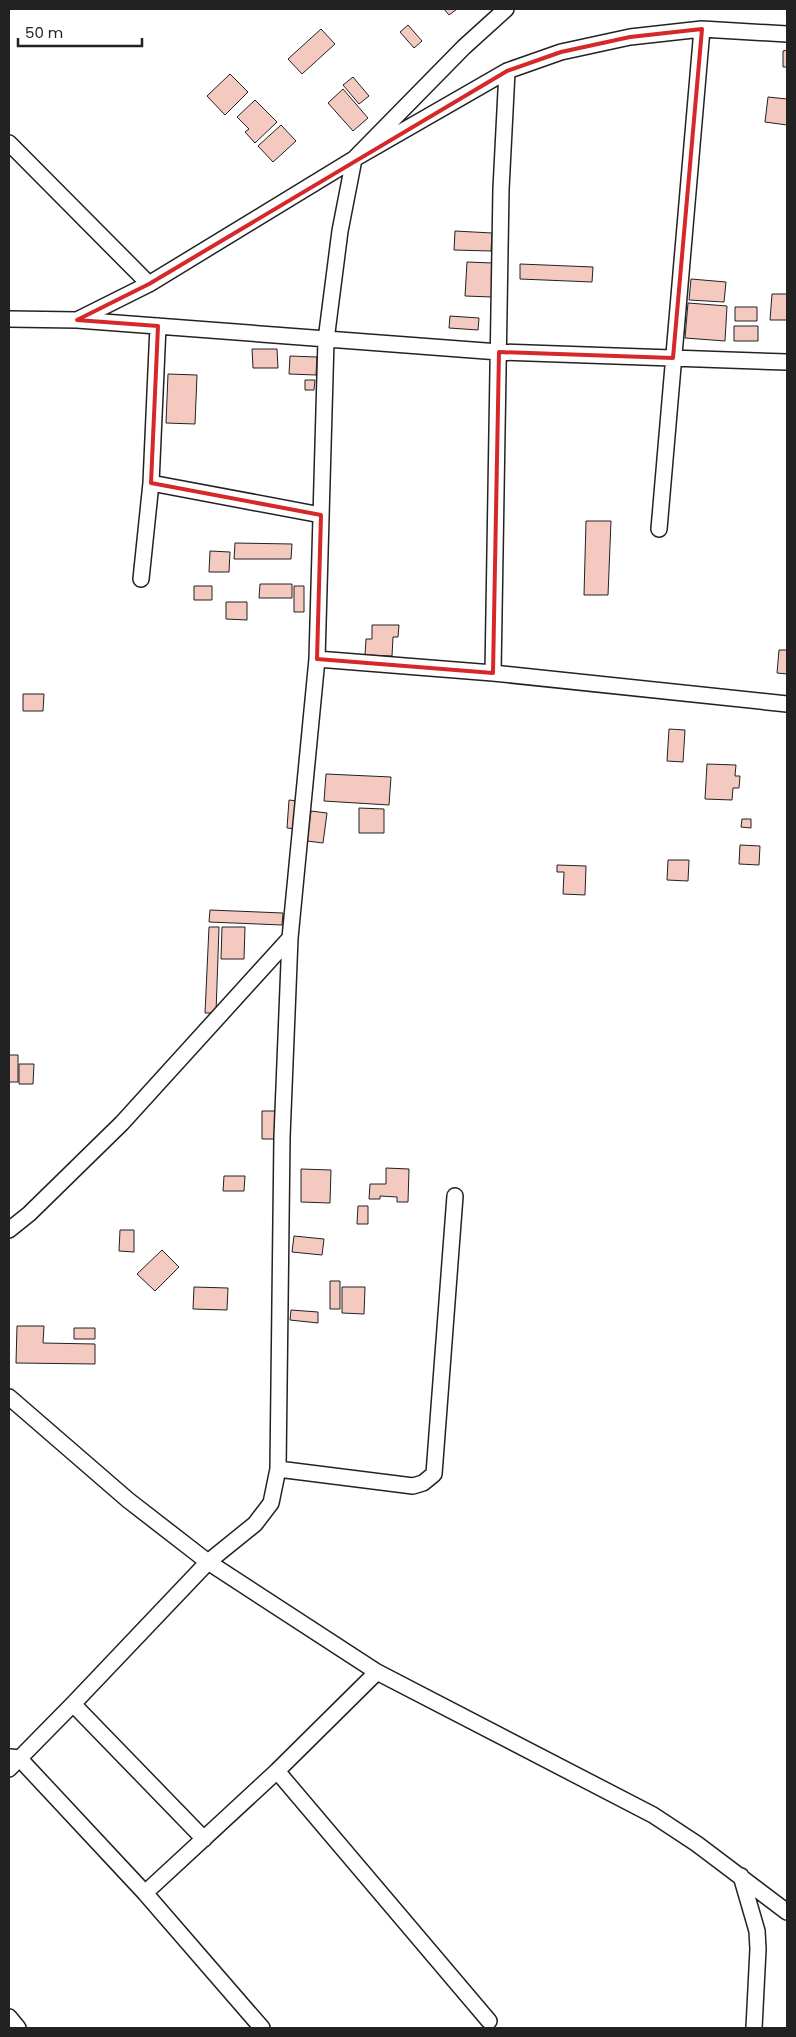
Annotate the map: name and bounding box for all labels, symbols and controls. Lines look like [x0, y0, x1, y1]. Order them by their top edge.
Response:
scale bar [18, 15, 141, 47]
text: 50 m [25, 22, 63, 43]

